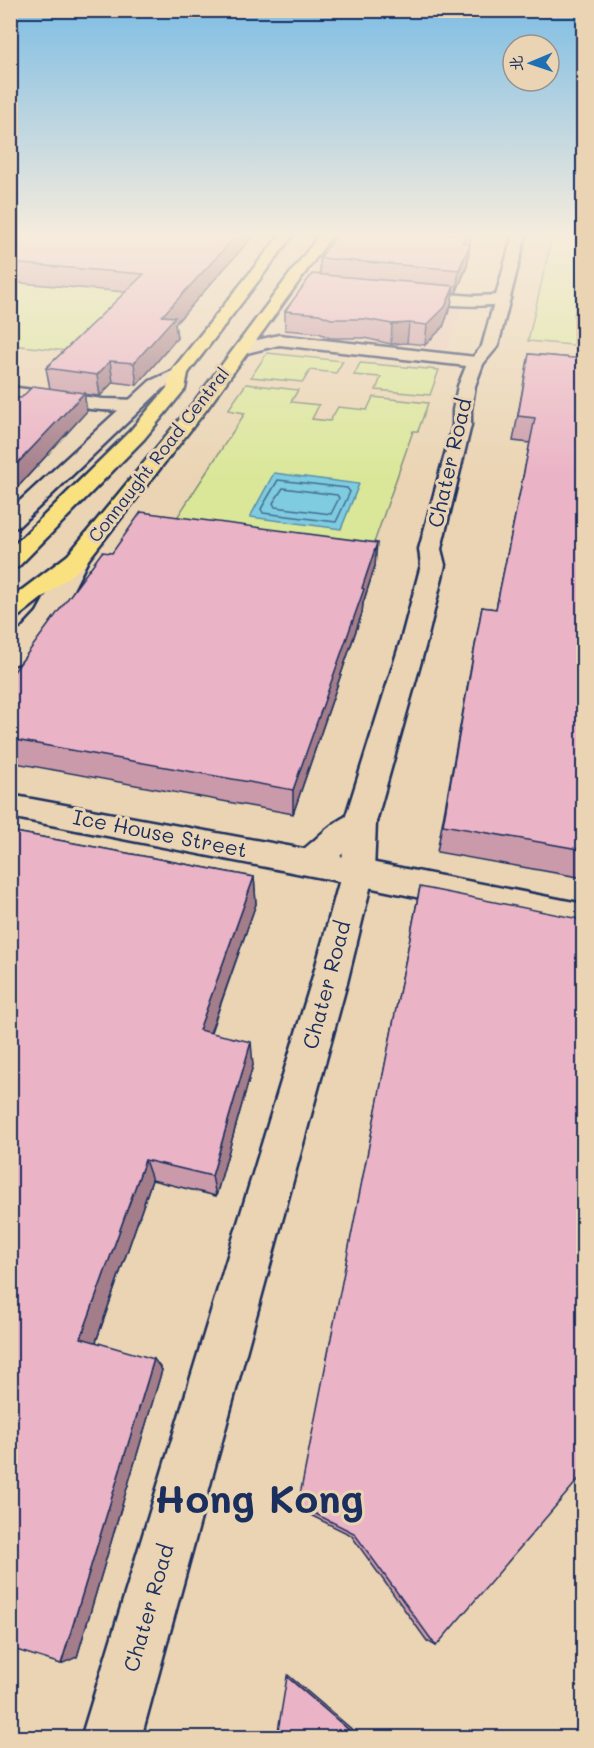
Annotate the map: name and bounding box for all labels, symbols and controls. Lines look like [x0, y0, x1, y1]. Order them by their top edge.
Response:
north arrow [501, 33, 561, 93]
text: 北 [505, 55, 526, 72]
street label: Connaught Road Central [82, 362, 234, 547]
street label: Chater Road [421, 395, 477, 530]
street label: Ice House Street [71, 802, 250, 863]
street label: Chater Road [295, 917, 356, 1052]
district label: Hong Kong [154, 1472, 364, 1523]
street label: Chater Road [116, 1541, 179, 1675]

